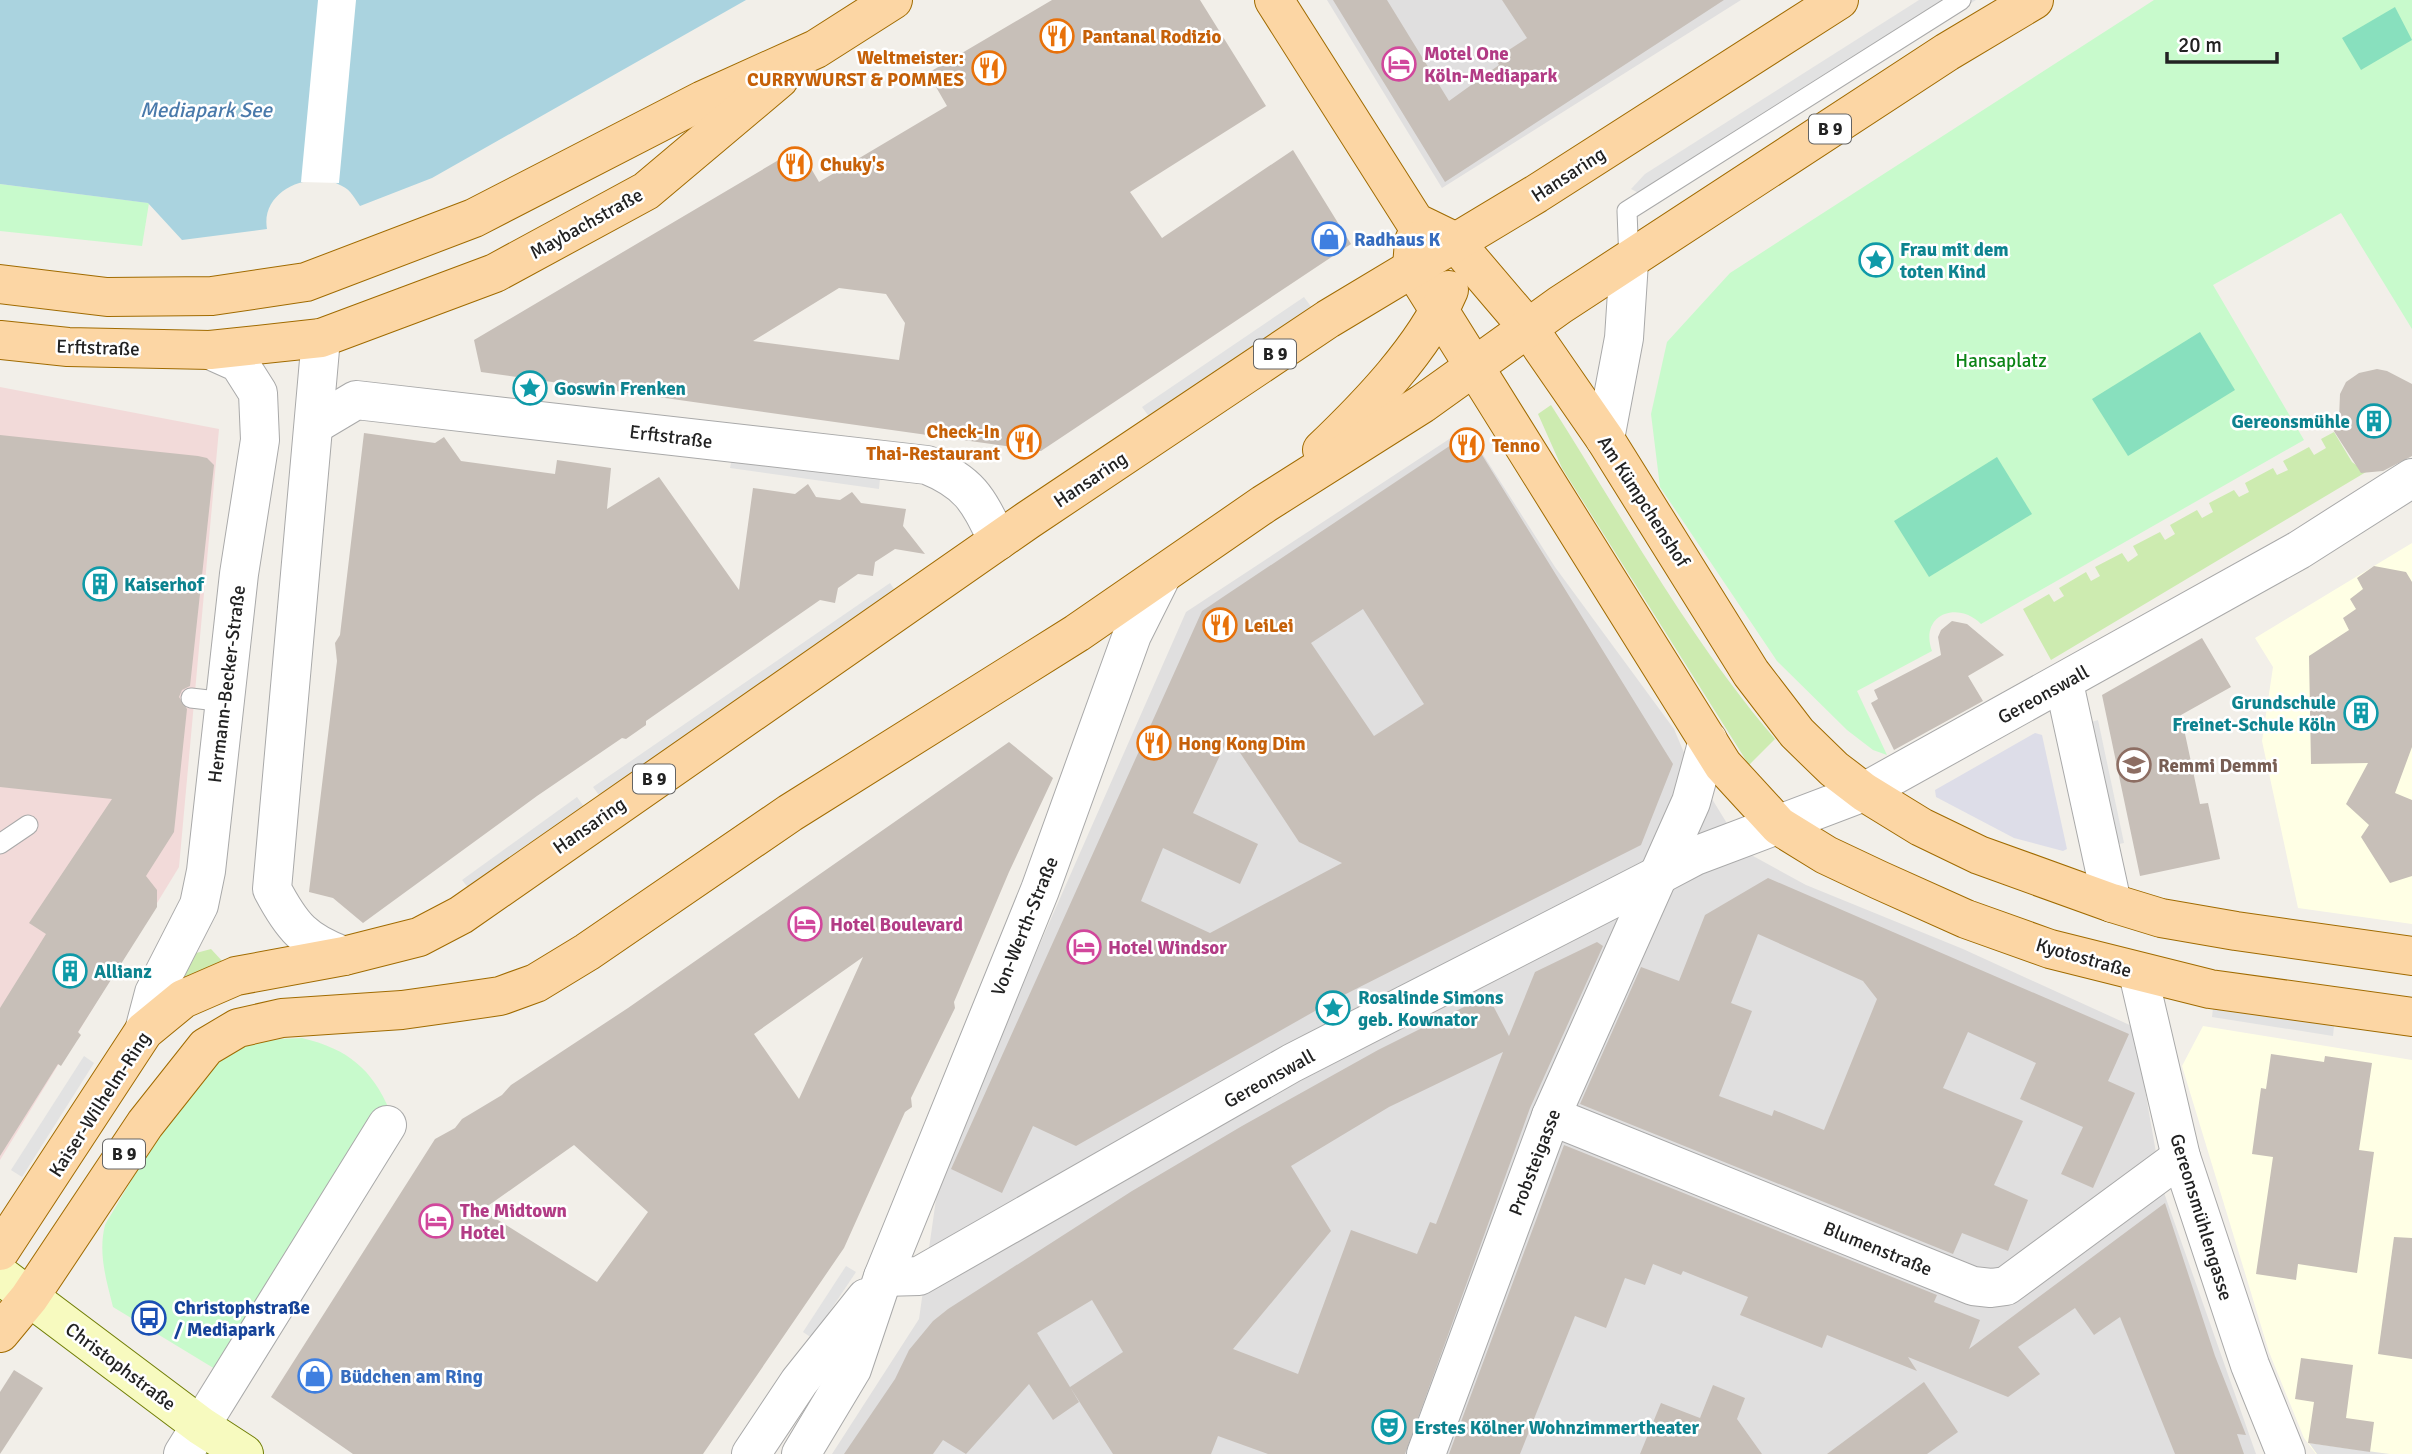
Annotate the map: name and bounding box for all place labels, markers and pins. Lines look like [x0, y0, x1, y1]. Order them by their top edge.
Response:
restaurant icon: Pantanal Rodizio [1038, 17, 1076, 55]
place label: Pantanal Rodizio [1082, 25, 1221, 49]
place label: Motel One Köln-Mediapark [1424, 42, 1557, 88]
hotel icon: Motel One Köln-Mediapark [1380, 45, 1418, 83]
place label: Weltmeister: CURRYWURST & POMMES [747, 46, 964, 92]
restaurant icon: Weltmeister: CURRYWURST & POMMES [970, 49, 1008, 87]
restaurant icon: Chuky's [776, 145, 814, 183]
place label: Chuky's [820, 153, 885, 177]
shop icon: Radhaus K [1310, 220, 1348, 258]
place label: Radhaus K [1354, 228, 1441, 252]
place label: Frau mit dem toten Kind [1899, 238, 2009, 284]
place icon: Frau mit dem toten Kind [1857, 241, 1895, 279]
place icon: Goswin Frenken [511, 369, 549, 407]
place label: Goswin Frenken [554, 377, 686, 401]
building icon: Gereonsmühle [2355, 402, 2393, 440]
place label: Gereonsmühle [2231, 410, 2350, 434]
place label: Check-In Thai-Restaurant [866, 420, 1000, 466]
restaurant icon: Check-In Thai-Restaurant [1005, 423, 1043, 461]
restaurant icon: Tenno [1448, 426, 1486, 464]
place label: Tenno [1492, 434, 1540, 458]
building icon: Kaiserhof [81, 565, 119, 603]
place label: Kaiserhof [124, 573, 205, 597]
restaurant icon: LeiLei [1201, 606, 1239, 644]
place label: LeiLei [1244, 614, 1294, 638]
place label: Grundschule Freinet-Schule Köln [2172, 691, 2336, 737]
building icon: Grundschule Freinet-Schule Köln [2342, 694, 2380, 732]
restaurant icon: Hong Kong Dim [1135, 724, 1173, 762]
place label: Hong Kong Dim [1178, 732, 1306, 756]
school or university icon: Remmi Demmi [2115, 746, 2153, 784]
place label: Remmi Demmi [2158, 754, 2278, 778]
hotel icon: Hotel Boulevard [786, 905, 824, 943]
place label: Hotel Boulevard [830, 913, 963, 937]
hotel icon: Hotel Windsor [1065, 928, 1103, 966]
place label: Hotel Windsor [1108, 936, 1227, 960]
building icon: Allianz [51, 952, 89, 990]
place label: Allianz [94, 960, 152, 984]
place label: Rosalinde Simons geb. Kownator [1358, 986, 1503, 1032]
place icon: Rosalinde Simons geb. Kownator [1314, 989, 1352, 1027]
place label: The Midtown Hotel [460, 1199, 567, 1245]
hotel icon: The Midtown Hotel [417, 1202, 455, 1240]
place label: Christophstraße / Mediapark [174, 1296, 310, 1342]
bus stop icon: Christophstraße / Mediapark [130, 1299, 168, 1337]
shop icon: Büdchen am Ring [296, 1357, 334, 1395]
place label: Büdchen am Ring [340, 1365, 483, 1389]
theatre icon: Erstes Kölner Wohnzimmertheater [1370, 1408, 1408, 1446]
place label: Erstes Kölner Wohnzimmertheater [1414, 1416, 1699, 1440]

